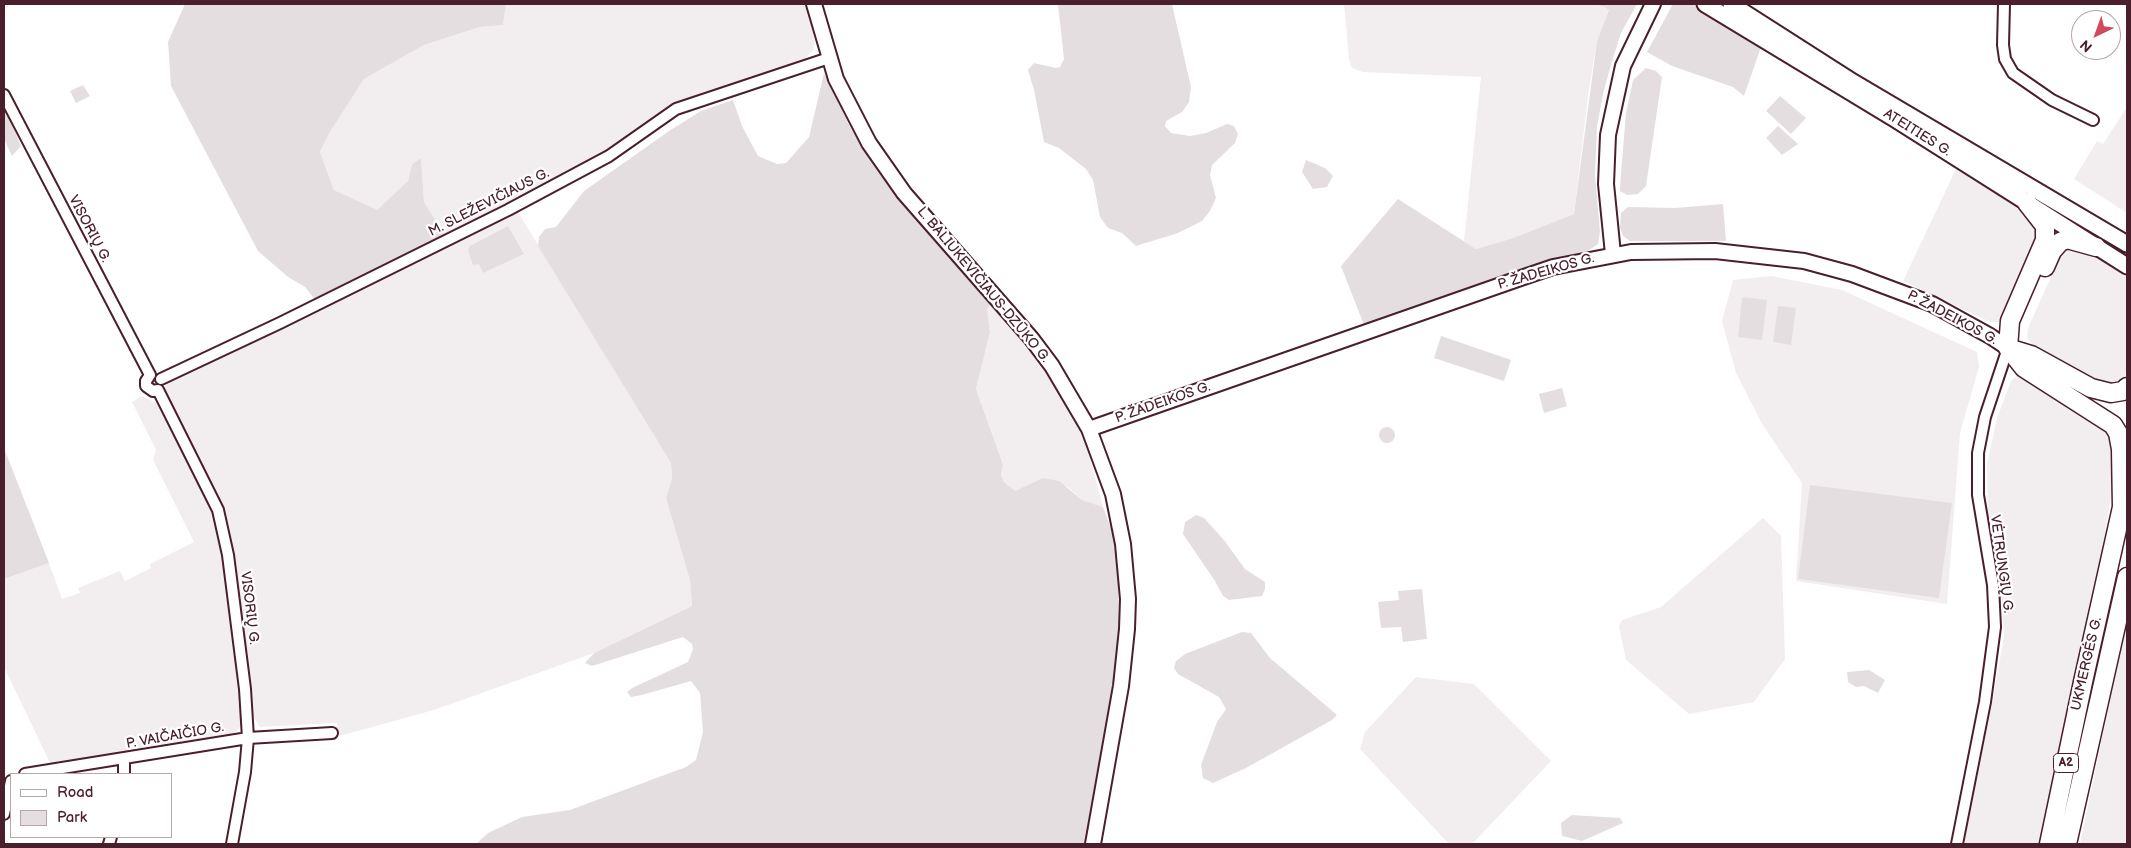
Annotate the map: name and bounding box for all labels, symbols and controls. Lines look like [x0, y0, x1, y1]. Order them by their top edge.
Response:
north arrow [2071, 10, 2121, 60]
text: N [2077, 36, 2096, 56]
street label: ATEITIES G. [1880, 106, 1954, 160]
street label: M. SLEŽEVIČIAUS G. [426, 165, 552, 241]
street label: VISORIŲ G. [64, 193, 114, 265]
street label: L. BALIUKEVIČIAUS-DZŪKO G. [913, 204, 1053, 366]
street label: P. ŽADEIKOS G. [1496, 250, 1596, 294]
street label: P. ŽADEIKOS G. [1904, 287, 2000, 349]
street label: P. ŽADEIKOS G. [1113, 379, 1213, 427]
street label: VĖTRUNGIŲ G. [1986, 514, 2016, 614]
street label: VISORIŲ G. [236, 571, 262, 645]
street label: UKMERGĖS G. [2068, 616, 2106, 712]
street label: P. VAIČAIČIO G. [125, 719, 225, 753]
road number: A2 [2054, 754, 2078, 772]
legend [10, 773, 172, 838]
text: Road [57, 783, 93, 802]
text: Park [57, 808, 87, 827]

